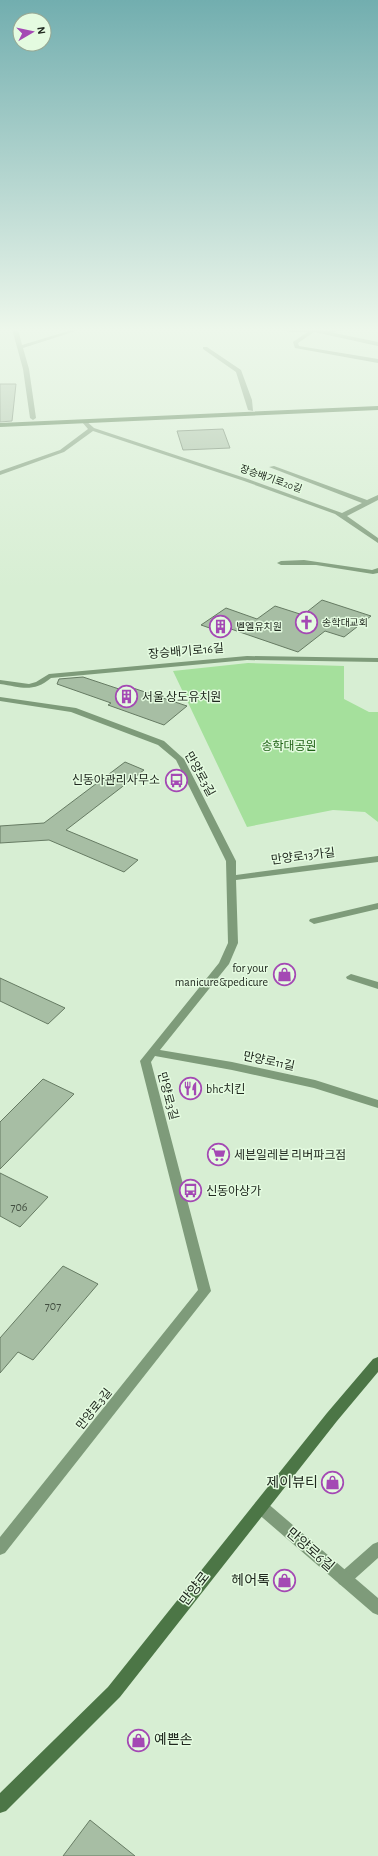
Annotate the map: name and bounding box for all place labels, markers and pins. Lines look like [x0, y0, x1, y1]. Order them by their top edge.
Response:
church icon: 송학대교회 [293, 610, 319, 636]
building icon: 벧엘유치원 [207, 614, 233, 640]
place label: 송학대교회 [322, 617, 368, 628]
place label: 벧엘유치원 [236, 622, 282, 632]
building icon: 서울 상도유치원 [114, 684, 140, 710]
place label: 서울 상도유치원 [142, 691, 221, 703]
bus stop icon: 신동아관리사무소 [163, 767, 189, 793]
place label: 신동아관리사무소 [72, 774, 160, 786]
place label: for your manicure&pedicure [175, 962, 268, 988]
shop icon: for your manicure&pedicure [271, 962, 297, 988]
restaurant icon: bhc치킨 [177, 1076, 203, 1102]
place label: bhc치킨 [206, 1083, 245, 1095]
supermarket icon: 세븐일레븐 리버파크점 [206, 1142, 232, 1168]
place label: 세븐일레븐 리버파크점 [234, 1149, 346, 1161]
bus stop icon: 신동아상가 [178, 1178, 204, 1204]
place label: 신동아상가 [206, 1185, 261, 1197]
shop icon: 제이뷰티 [320, 1470, 346, 1496]
place label: 제이뷰티 [266, 1475, 318, 1490]
shop icon: 헤어톡 [272, 1568, 298, 1594]
place label: 헤어톡 [231, 1573, 270, 1588]
shop icon: 예쁜손 [125, 1727, 151, 1753]
place label: 예쁜손 [154, 1732, 193, 1747]

